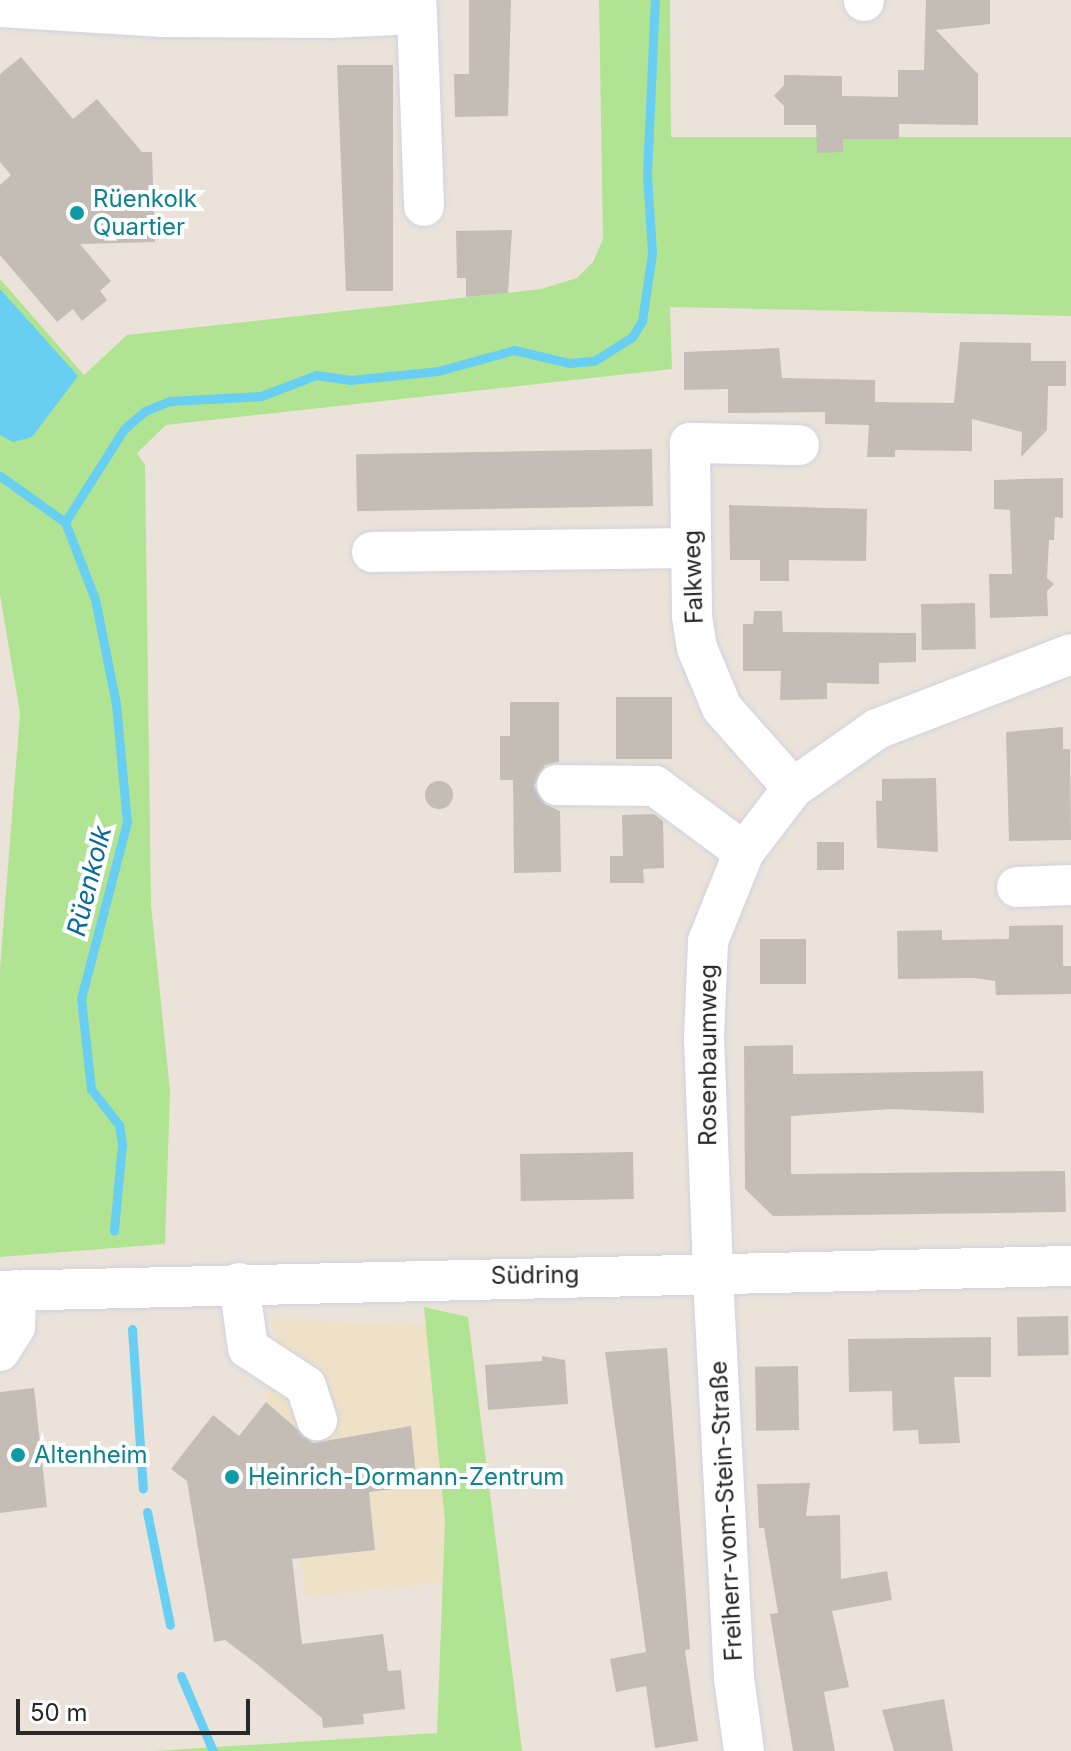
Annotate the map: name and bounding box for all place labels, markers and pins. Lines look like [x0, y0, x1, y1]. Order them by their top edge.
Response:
place label: Rüenkolk Quartier [93, 185, 197, 241]
marker: Rüenkolk Quartier [68, 204, 86, 222]
place label: Altenheim [34, 1441, 148, 1469]
marker: Altenheim [9, 1446, 27, 1464]
place label: Heinrich-Dormann-Zentrum [248, 1463, 564, 1491]
marker: Heinrich-Dormann-Zentrum [223, 1468, 241, 1486]

